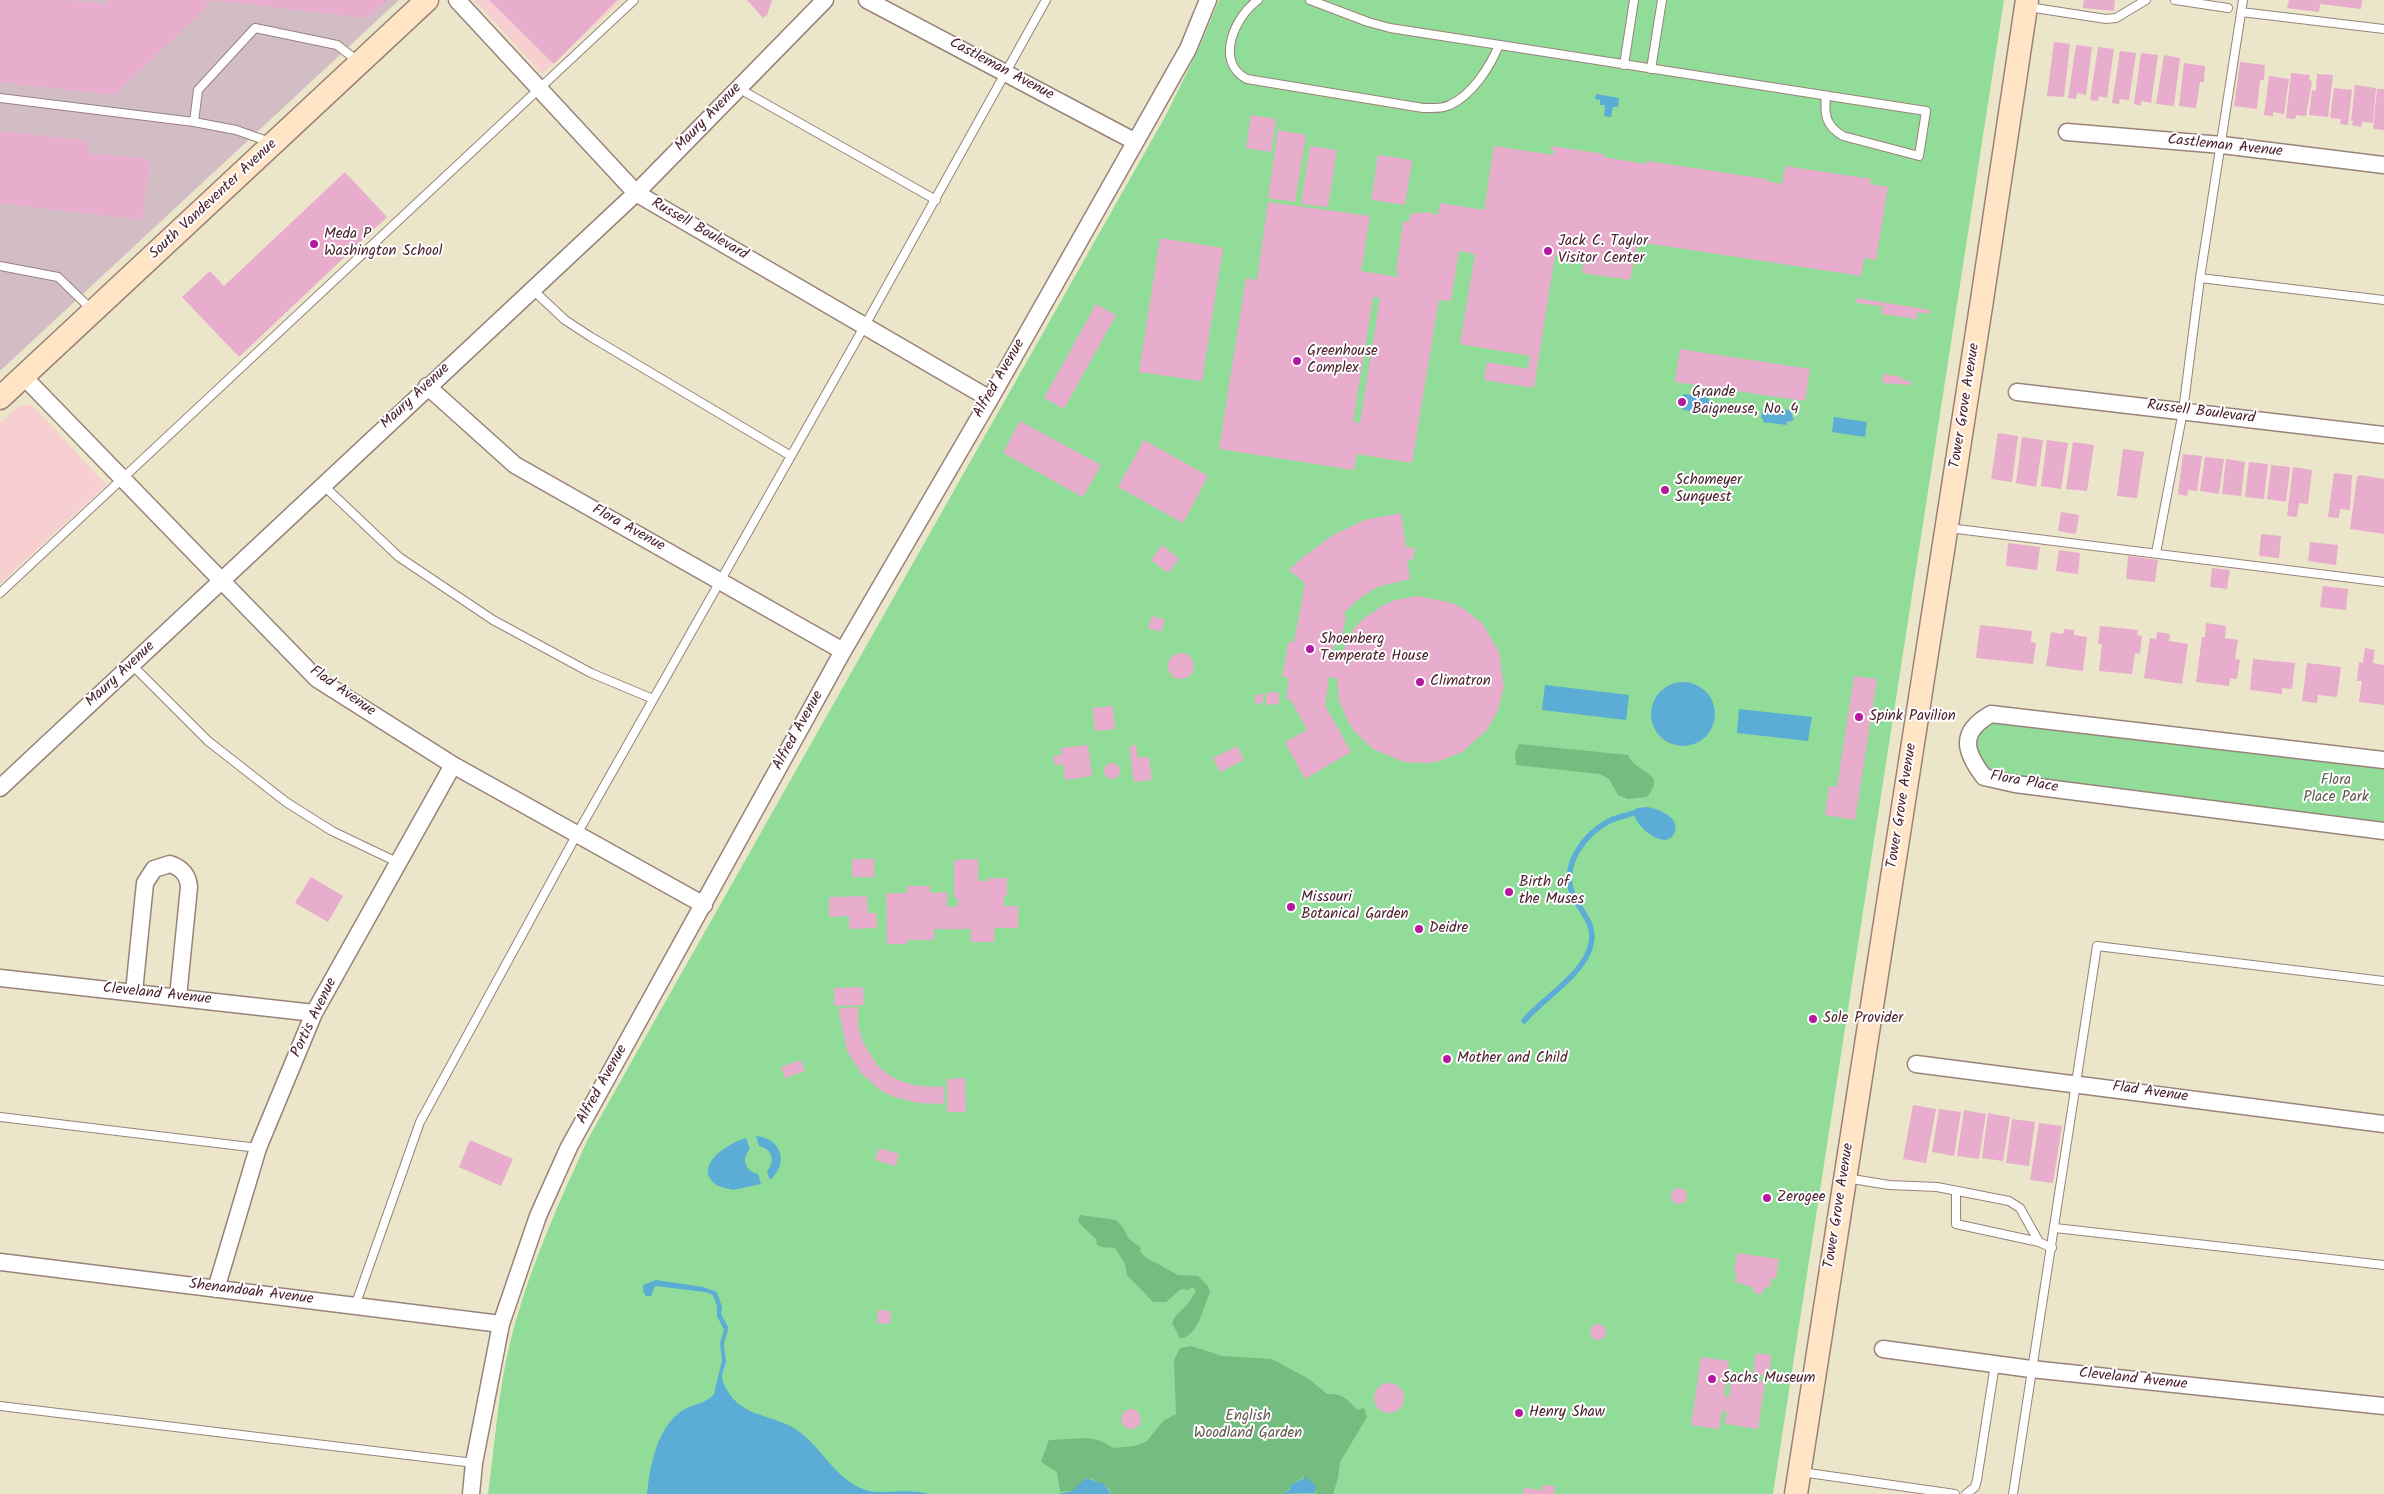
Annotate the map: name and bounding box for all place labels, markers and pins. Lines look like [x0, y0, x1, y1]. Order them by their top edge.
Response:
place label: Meda P Washington School [324, 226, 442, 261]
place label: Jack C. Taylor Visitor Center [1558, 233, 1648, 268]
marker: Meda P Washington School [308, 238, 320, 250]
marker: Jack C. Taylor Visitor Center [1542, 245, 1554, 257]
place label: Greenhouse Complex [1307, 343, 1378, 378]
marker: Greenhouse Complex [1291, 355, 1303, 367]
place label: Grande Baigneuse, No. 4 [1692, 384, 1799, 419]
marker: Grande Baigneuse, No. 4 [1676, 396, 1688, 408]
place label: Schomeyer Sunquest [1675, 472, 1742, 507]
marker: Schomeyer Sunquest [1659, 484, 1671, 496]
place label: Shoenberg Temperate House [1320, 631, 1428, 666]
marker: Shoenberg Temperate House [1304, 643, 1316, 655]
place label: Climatron [1430, 673, 1491, 691]
marker: Climatron [1414, 676, 1426, 688]
place label: Spink Pavilion [1869, 708, 1956, 726]
marker: Spink Pavilion [1853, 711, 1865, 723]
place label: Birth of the Muses [1519, 874, 1584, 909]
marker: Birth of the Muses [1503, 886, 1515, 898]
place label: Missouri Botanical Garden [1301, 889, 1409, 924]
marker: Missouri Botanical Garden [1285, 901, 1297, 913]
place label: Deidre [1429, 920, 1468, 938]
marker: Deidre [1413, 923, 1425, 935]
place label: Sole Provider [1823, 1010, 1903, 1028]
marker: Sole Provider [1807, 1013, 1819, 1025]
place label: Mother and Child [1457, 1050, 1567, 1068]
marker: Mother and Child [1441, 1053, 1453, 1065]
place label: Zerogee [1777, 1189, 1825, 1207]
marker: Zerogee [1761, 1192, 1773, 1204]
place label: Sachs Museum [1722, 1370, 1815, 1388]
marker: Sachs Museum [1706, 1373, 1718, 1385]
place label: Henry Shaw [1529, 1404, 1605, 1422]
marker: Henry Shaw [1513, 1407, 1525, 1419]

